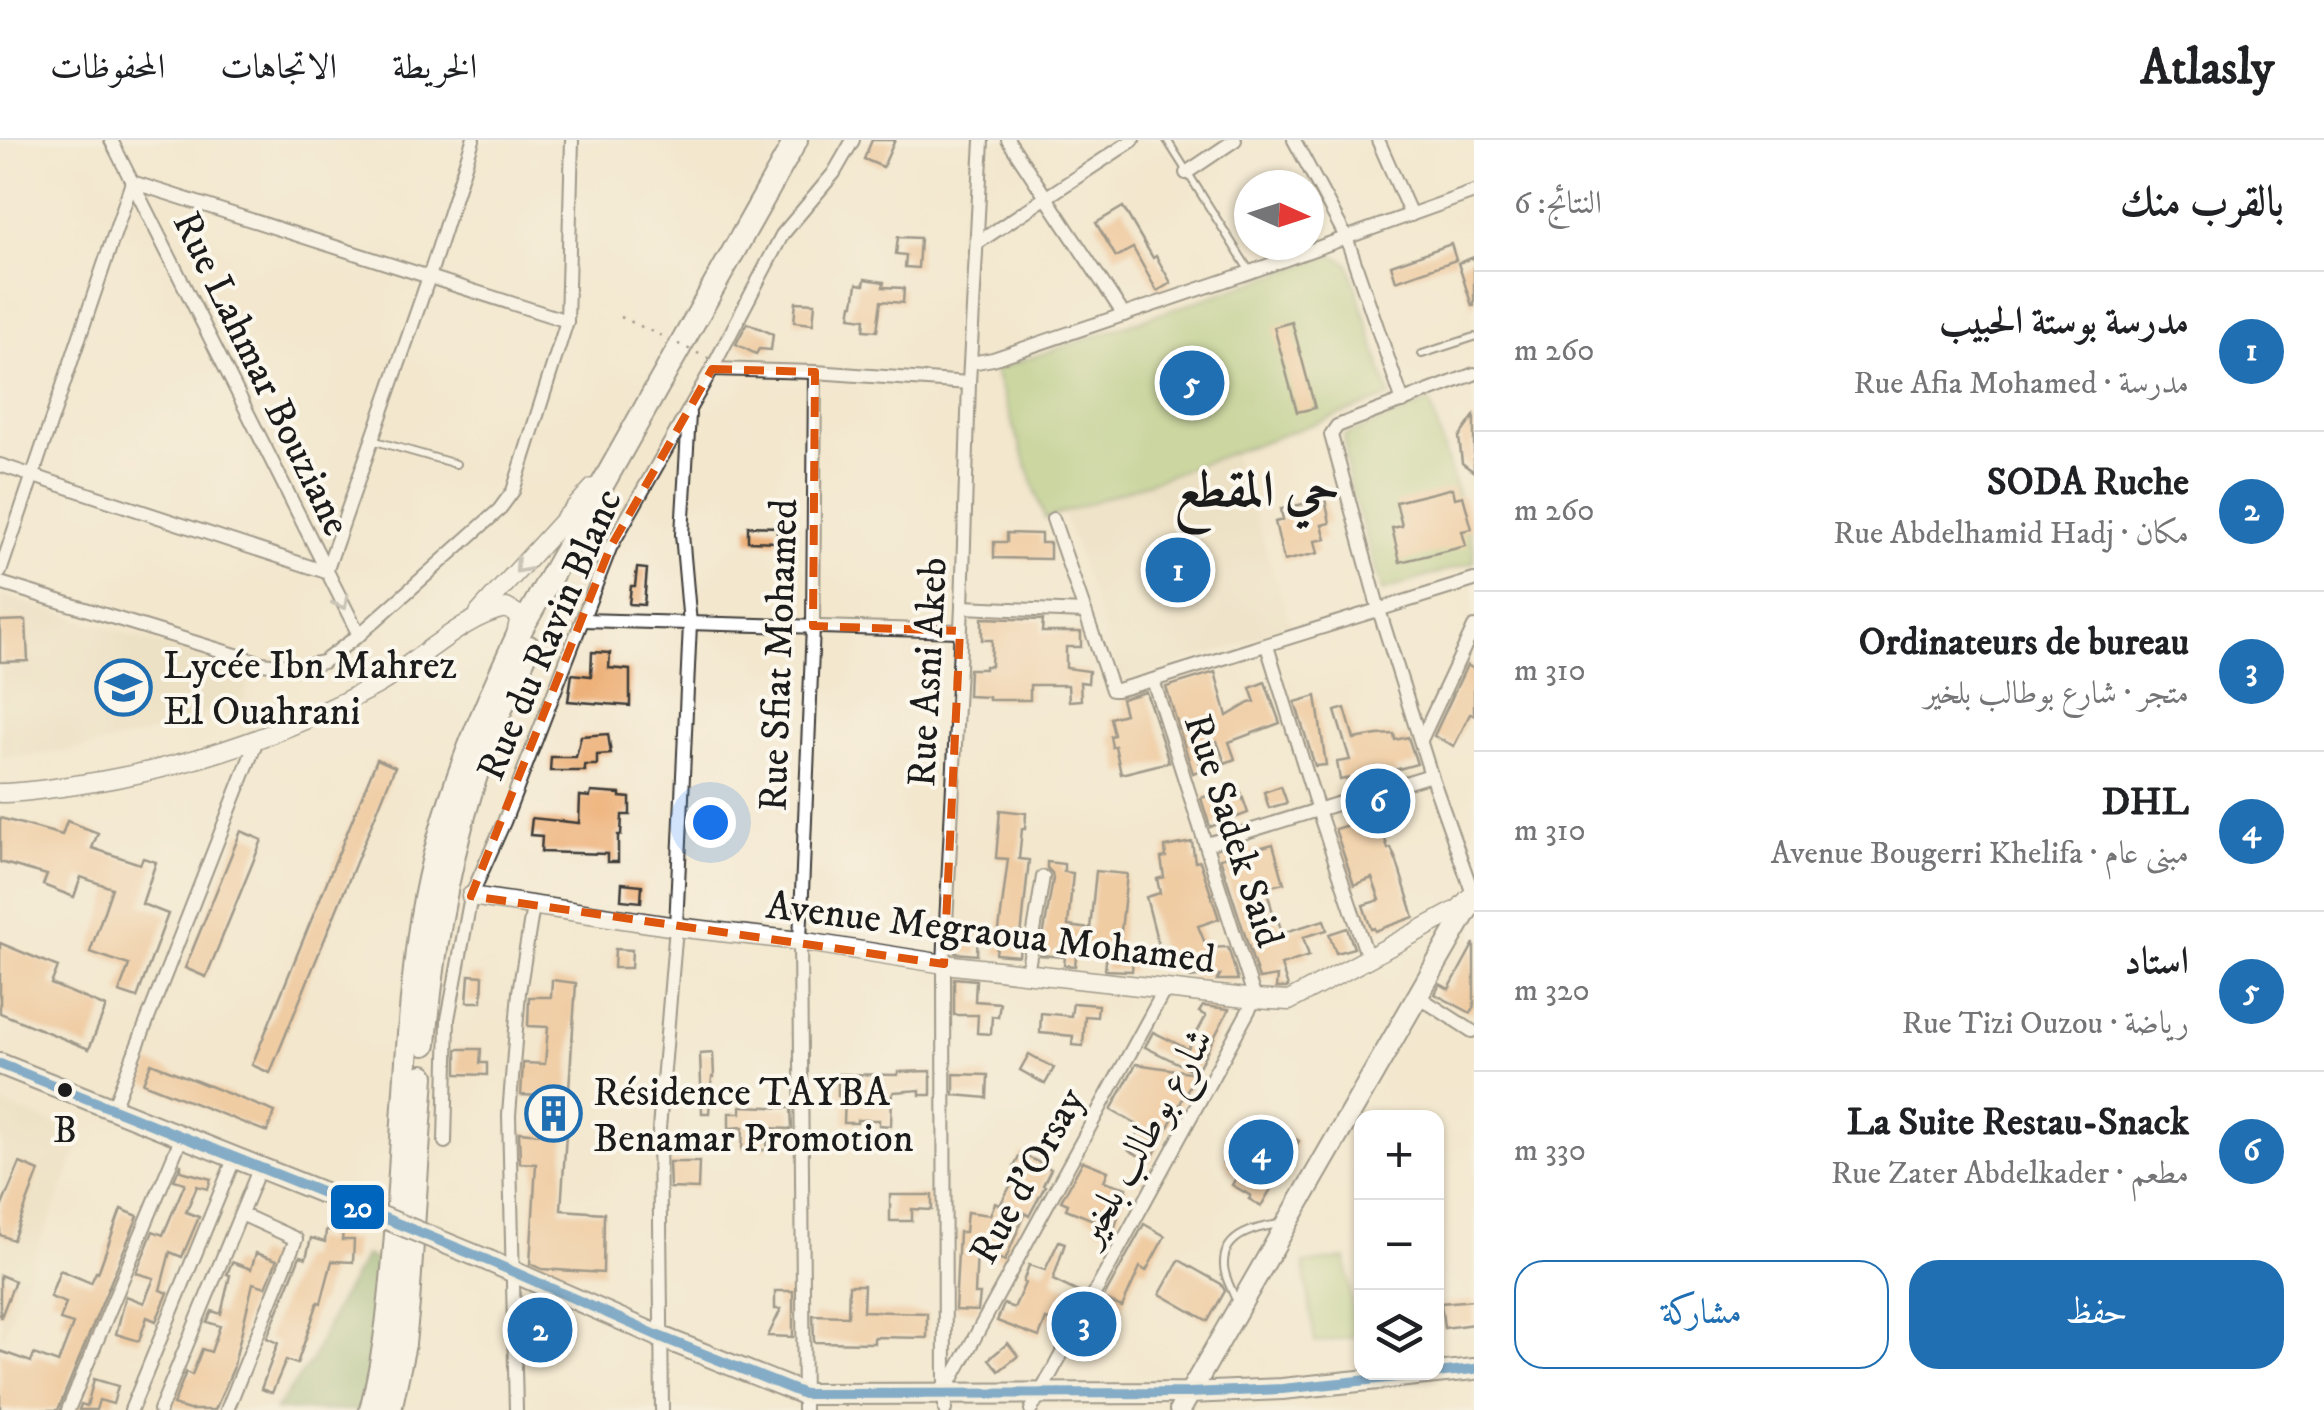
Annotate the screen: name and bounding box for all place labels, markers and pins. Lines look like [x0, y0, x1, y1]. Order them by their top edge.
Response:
pin: 5 [1160, 346, 1224, 420]
pin: 1 [1146, 532, 1210, 608]
place label: Lycée Ibn Mahrez El Ouahrani [163, 642, 457, 738]
school or university icon: Lycée Ibn Mahrez El Ouahrani [94, 657, 154, 717]
pin: 6 [1346, 764, 1410, 838]
place label: Résidence TAYBA Benamar Promotion [593, 1069, 914, 1165]
marker: B [55, 1080, 75, 1100]
building icon: Résidence TAYBA Benamar Promotion [524, 1084, 584, 1144]
place label: B [53, 1107, 77, 1155]
pin: 4 [1228, 1114, 1294, 1190]
pin: 3 [1052, 1286, 1116, 1362]
pin: 2 [508, 1292, 572, 1368]

